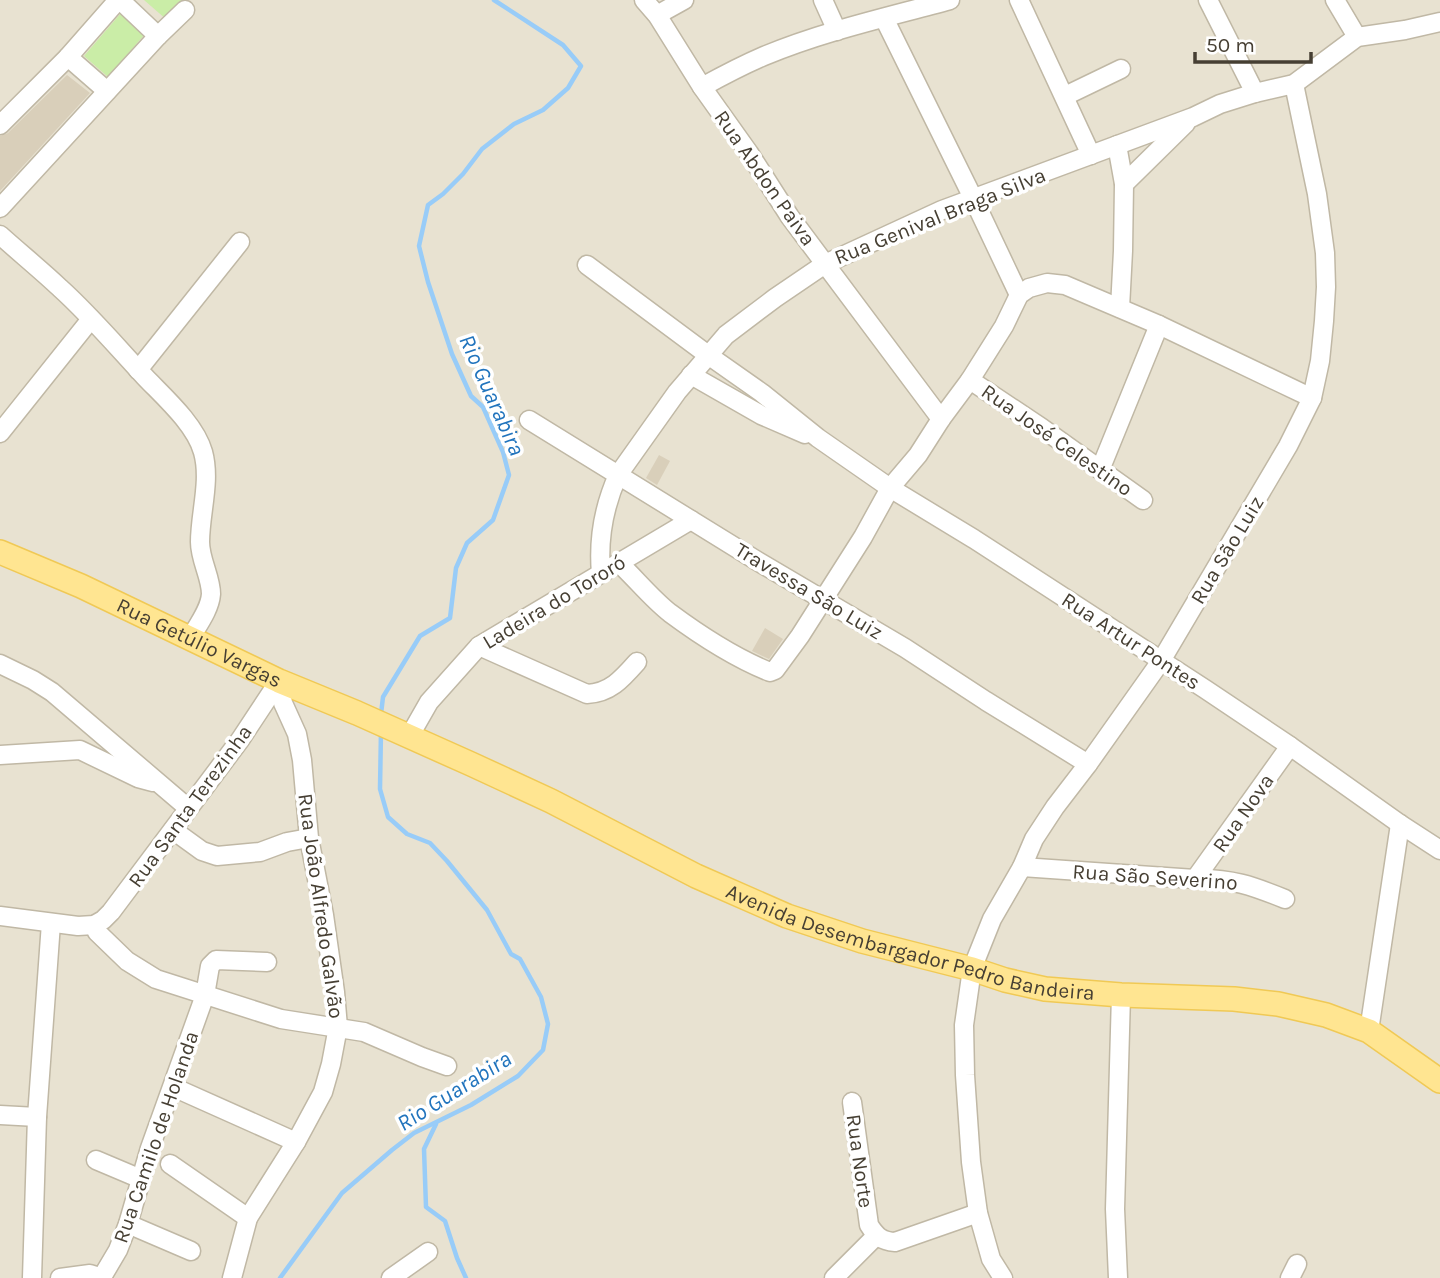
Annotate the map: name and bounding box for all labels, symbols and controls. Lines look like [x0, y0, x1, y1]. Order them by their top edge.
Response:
scale bar [1195, 21, 1310, 65]
text: 50 m [1206, 33, 1255, 57]
street label: Rua Abdon Paiva [709, 106, 821, 250]
street label: Rua Genival Braga Silva [831, 163, 1049, 269]
water label: Rio Guarabira [453, 330, 531, 460]
street label: Rua José Celestino [977, 379, 1137, 501]
street label: Rua São Luiz [1185, 492, 1269, 608]
street label: Travessa São Luiz [731, 538, 887, 644]
street label: Ladeira do Tororó [478, 550, 630, 654]
street label: Rua Artur Pontes [1057, 587, 1205, 695]
street label: Rua Getúlio Vargas [113, 593, 286, 693]
street label: Rua Santa Terezinha [123, 720, 257, 892]
street label: Rua Nova [1207, 769, 1279, 857]
street label: Rua João Alfredo Galvão [293, 792, 349, 1020]
street label: Rua São Severino [1072, 859, 1238, 895]
street label: Avenida Desembargador Pedro Bandeira [723, 879, 1096, 1005]
street label: Rua Camilo de Holanda [108, 1028, 204, 1246]
water label: Rio Guarabira [392, 1045, 516, 1137]
street label: Rua Norte [842, 1113, 878, 1209]

